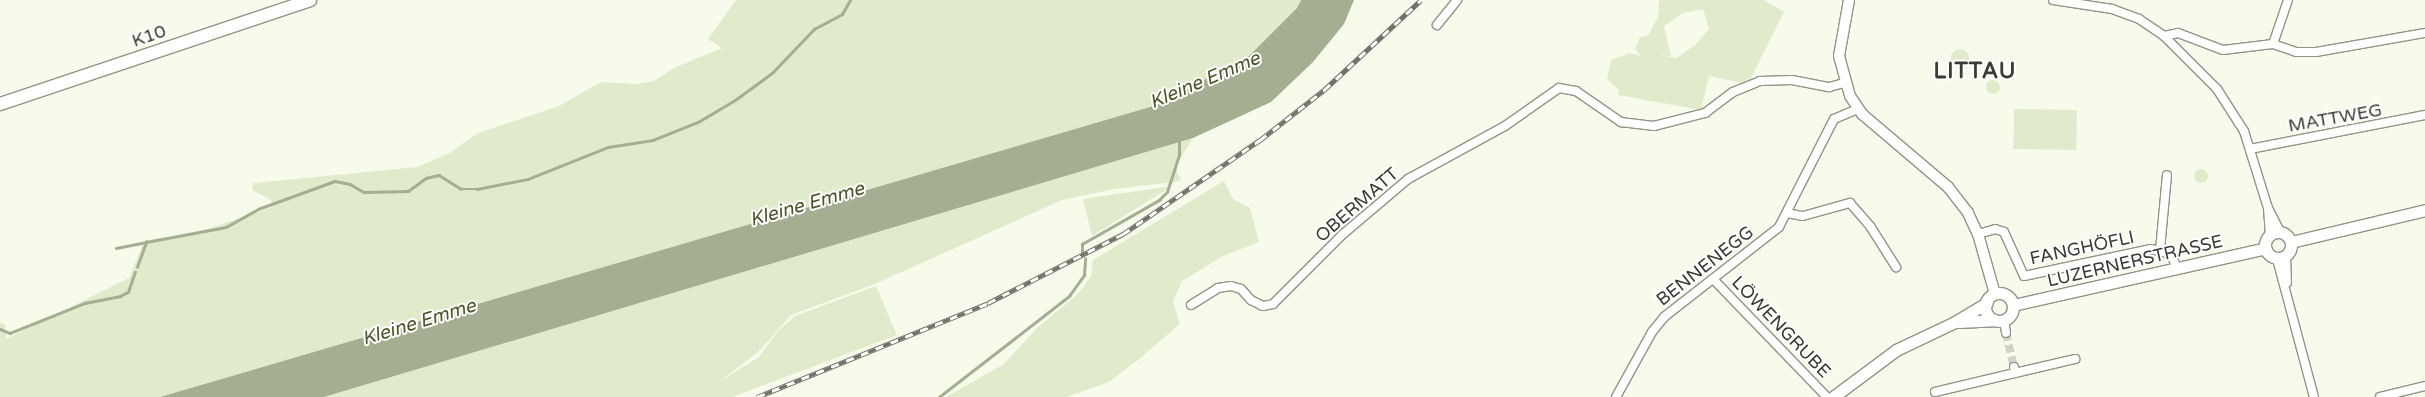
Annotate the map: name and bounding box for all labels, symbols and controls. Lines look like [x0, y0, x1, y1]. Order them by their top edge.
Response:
street label: K10 [129, 20, 169, 52]
water label: Kleine Emme [1146, 47, 1264, 115]
district label: LITTAU [1933, 59, 2017, 85]
street label: MATTWEG [2286, 99, 2384, 137]
street label: OBERMATT [1311, 163, 1403, 247]
water label: Kleine Emme [747, 178, 867, 232]
street label: BENNENEGG [1652, 221, 1758, 311]
street label: FANGHÖFLI [2028, 226, 2136, 270]
street label: LUZERNERSTRASSE [2045, 230, 2225, 292]
street label: LÖWENGRUBE [1727, 272, 1835, 382]
water label: Kleine Emme [359, 295, 479, 351]

